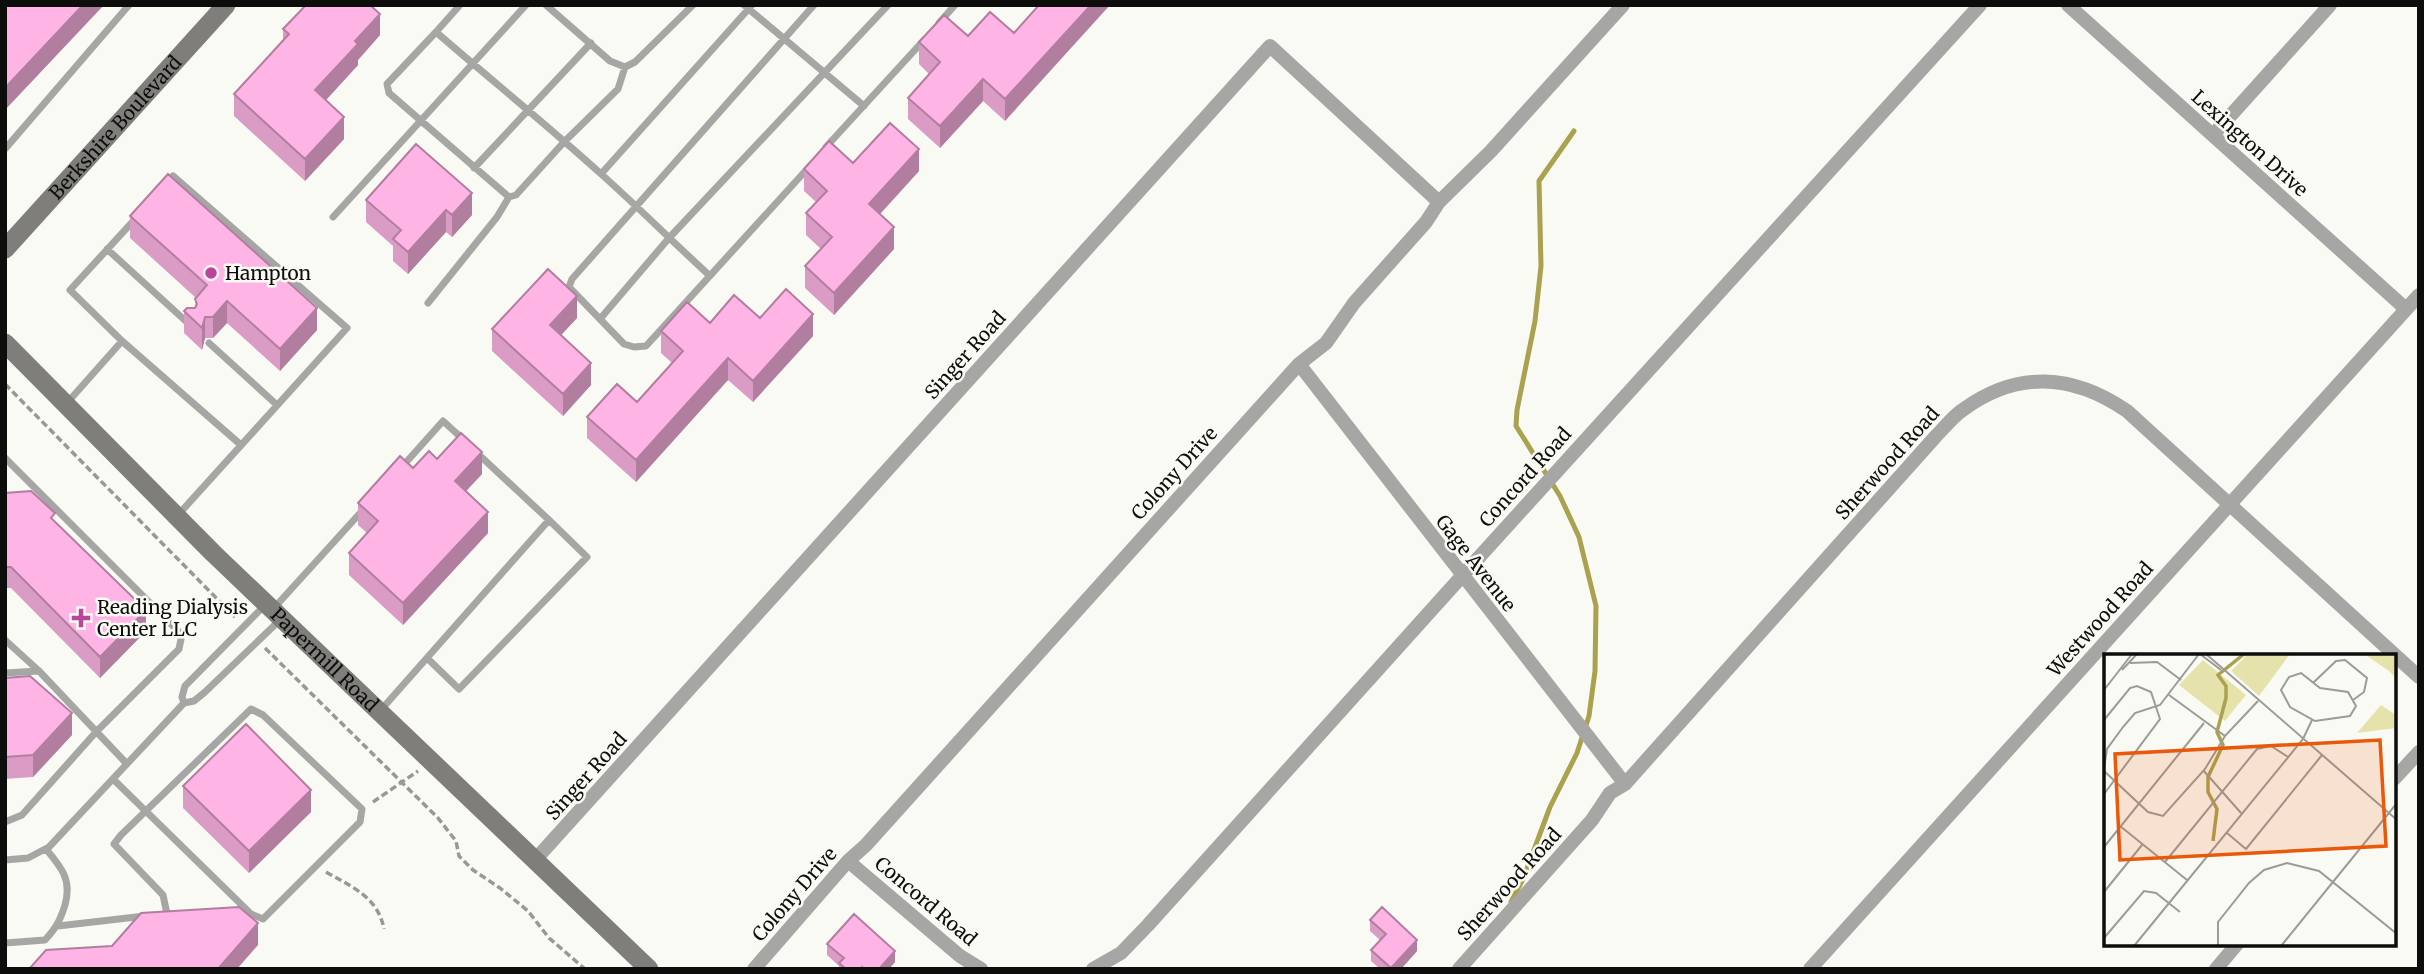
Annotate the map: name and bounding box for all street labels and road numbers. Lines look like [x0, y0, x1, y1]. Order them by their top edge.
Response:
street label: Berkshire Boulevard [44, 50, 186, 204]
street label: Lexington Drive [2187, 85, 2313, 202]
street label: Singer Road [919, 306, 1011, 404]
street label: Sherwood Road [1830, 402, 1944, 524]
street label: Colony Drive [1126, 421, 1222, 525]
street label: Concord Road [1474, 422, 1576, 532]
street label: Gage Avenue [1431, 510, 1521, 616]
street label: Westwood Road [2041, 557, 2158, 682]
street label: Papermill Road [266, 603, 384, 717]
street label: Singer Road [540, 727, 632, 825]
street label: Sherwood Road [1452, 823, 1566, 945]
street label: Colony Drive [747, 842, 842, 946]
street label: Concord Road [870, 851, 982, 951]

